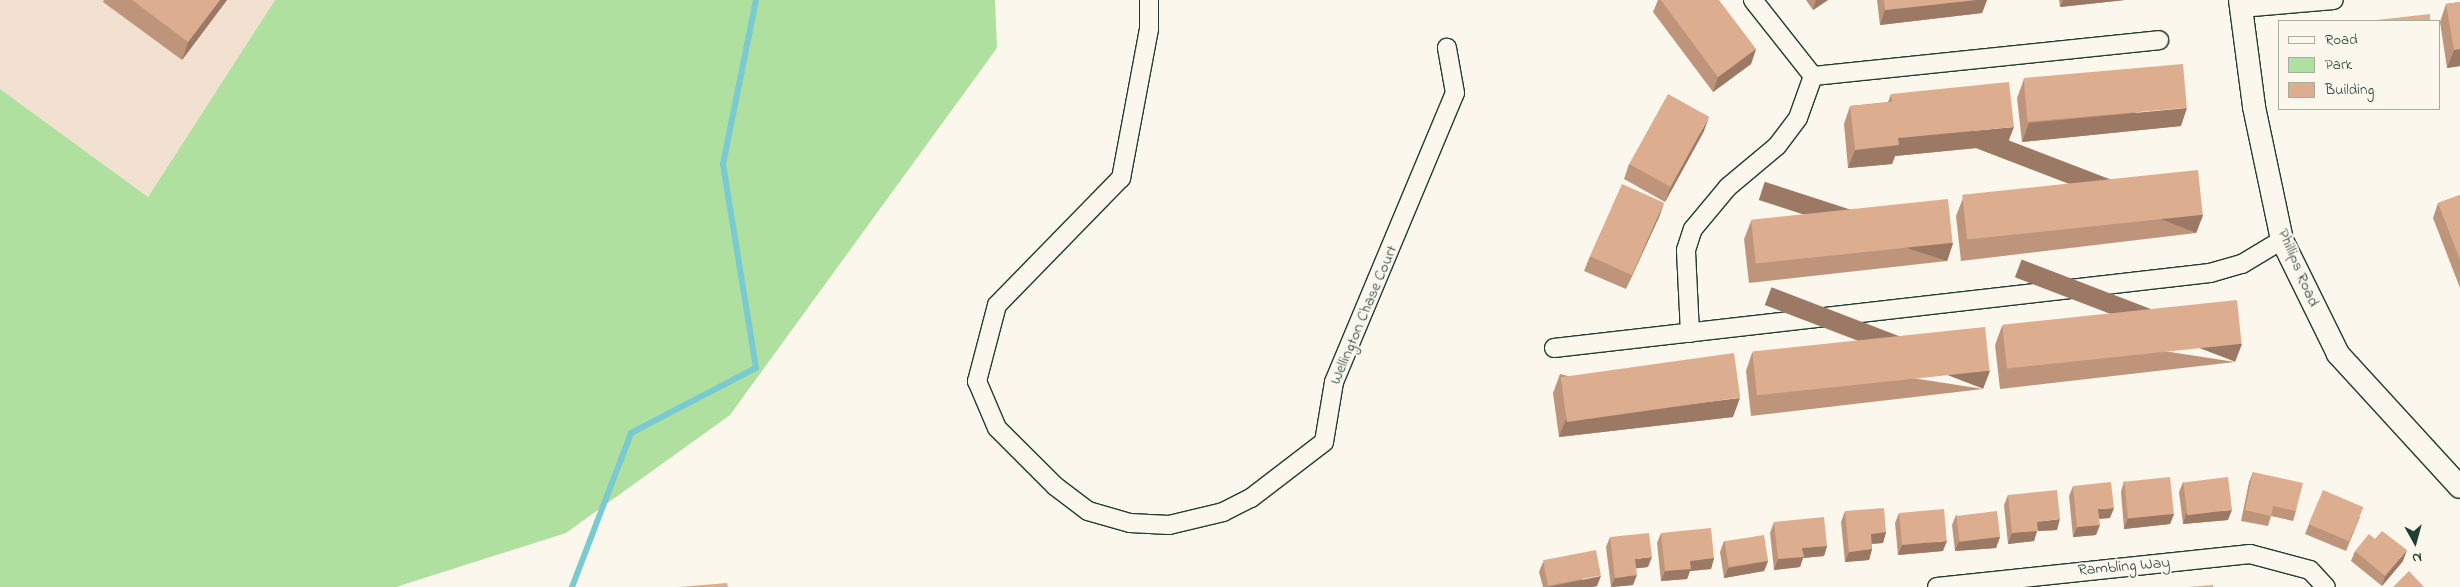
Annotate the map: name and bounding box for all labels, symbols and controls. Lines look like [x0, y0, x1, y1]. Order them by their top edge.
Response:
legend [2278, 20, 2440, 110]
text: Road [2325, 29, 2358, 51]
text: Park [2325, 54, 2352, 76]
text: Building [2325, 79, 2374, 101]
street label: Phillips Road [2273, 226, 2323, 310]
street label: Wellington Chase Court [1326, 242, 1402, 388]
north arrow [2390, 517, 2440, 567]
text: N [2411, 546, 2423, 568]
street label: Rambling Way [2077, 553, 2171, 581]

